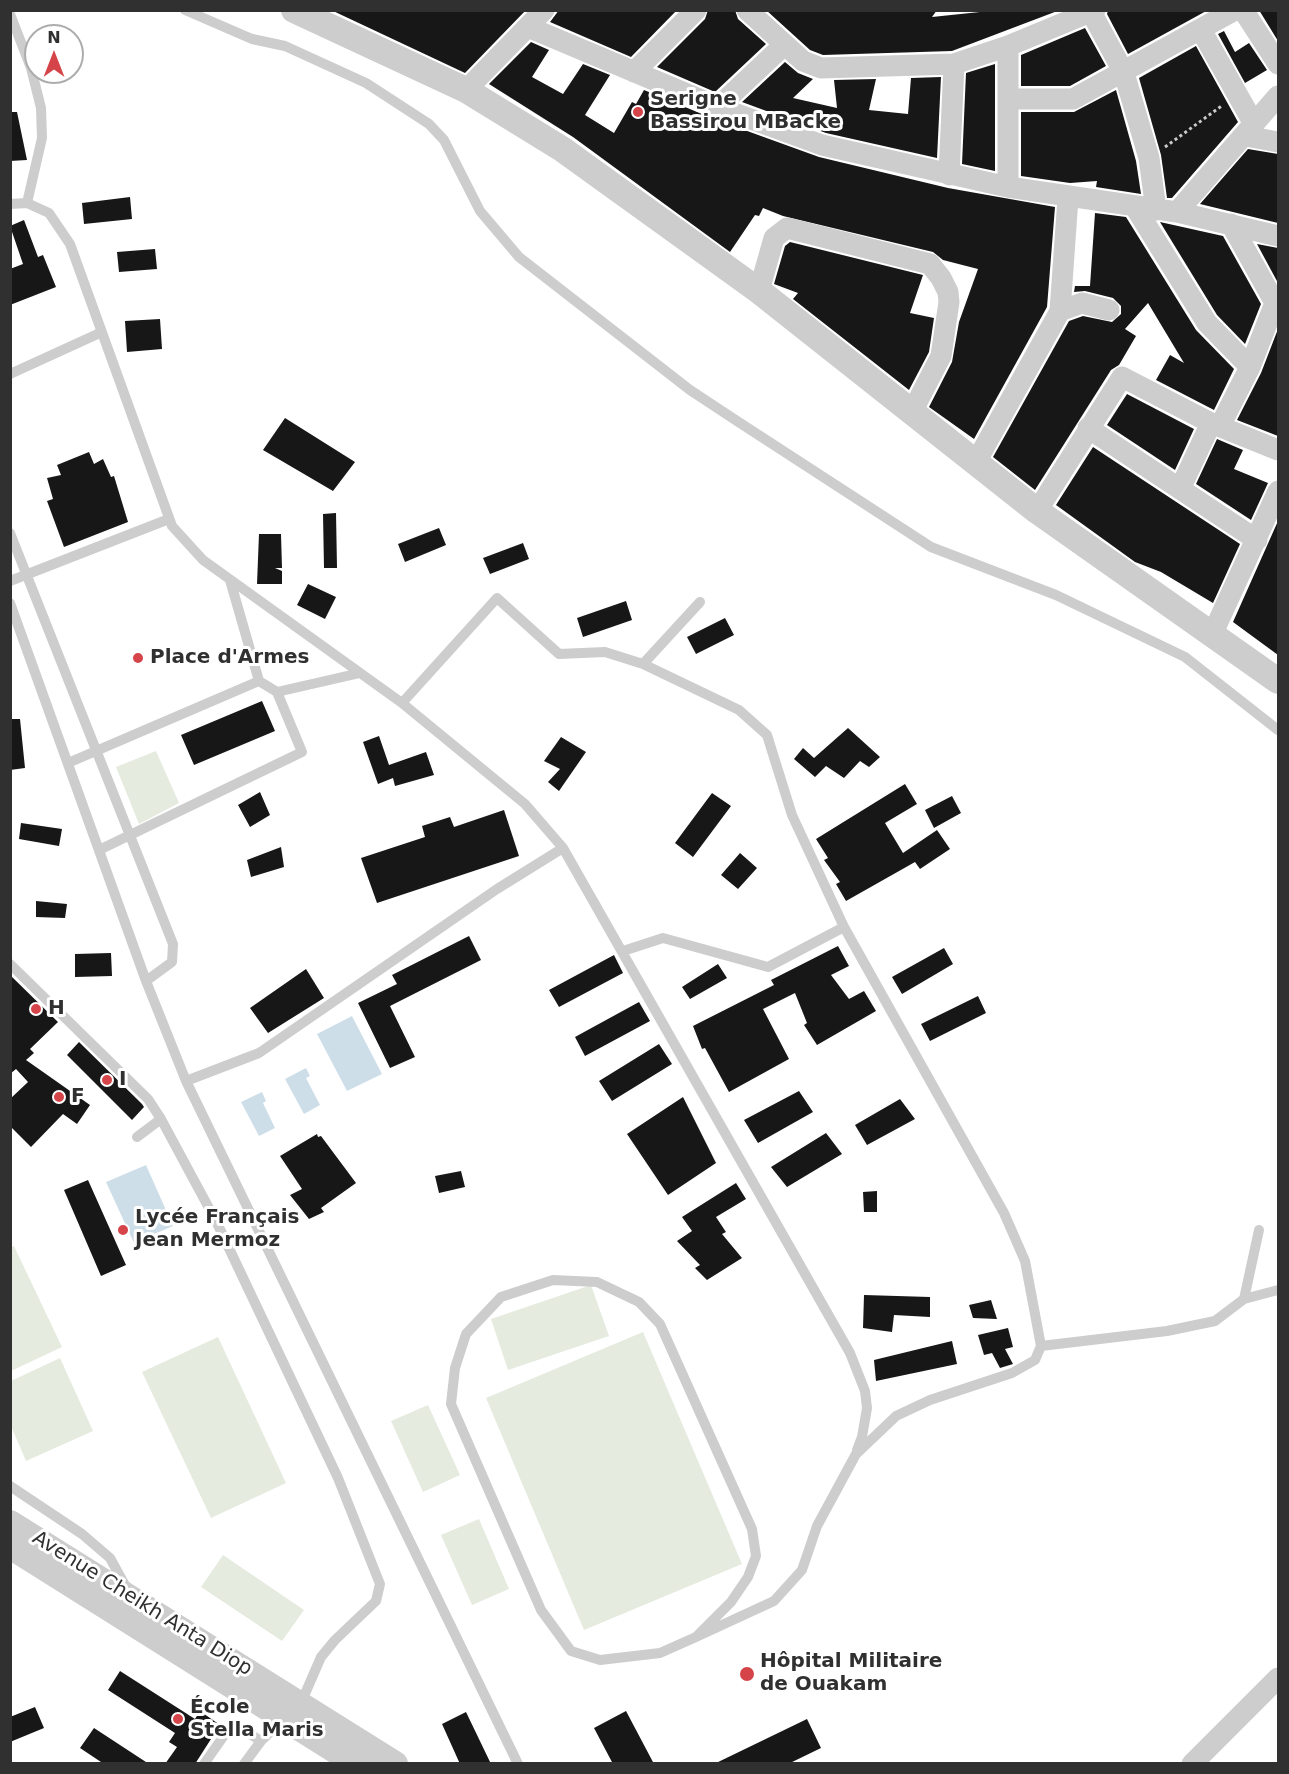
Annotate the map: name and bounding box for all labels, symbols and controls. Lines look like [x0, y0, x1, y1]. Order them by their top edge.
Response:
north arrow [24, 24, 84, 84]
text: N [47, 28, 61, 47]
place label: Serigne Bassirou MBacke [650, 88, 841, 135]
marker: Serigne Bassirou MBacke [631, 105, 645, 119]
place label: Place d'Armes [150, 646, 309, 670]
marker: Place d'Armes [131, 651, 145, 665]
place label: H [48, 997, 65, 1021]
marker: H [29, 1002, 43, 1016]
place label: I [119, 1068, 126, 1092]
marker: I [100, 1073, 114, 1087]
place label: F [71, 1085, 85, 1109]
marker: F [52, 1090, 66, 1104]
place label: Lycée Français Jean Mermoz [135, 1206, 299, 1253]
marker: Lycée Français Jean Mermoz [116, 1223, 130, 1237]
street label: Avenue Cheikh Anta Diop [28, 1526, 256, 1682]
place label: Hôpital Militaire de Ouakam [760, 1650, 942, 1697]
marker: Hôpital Militaire de Ouakam [738, 1665, 756, 1683]
place label: École Stella Maris [190, 1696, 324, 1743]
marker: École Stella Maris [171, 1712, 185, 1726]

